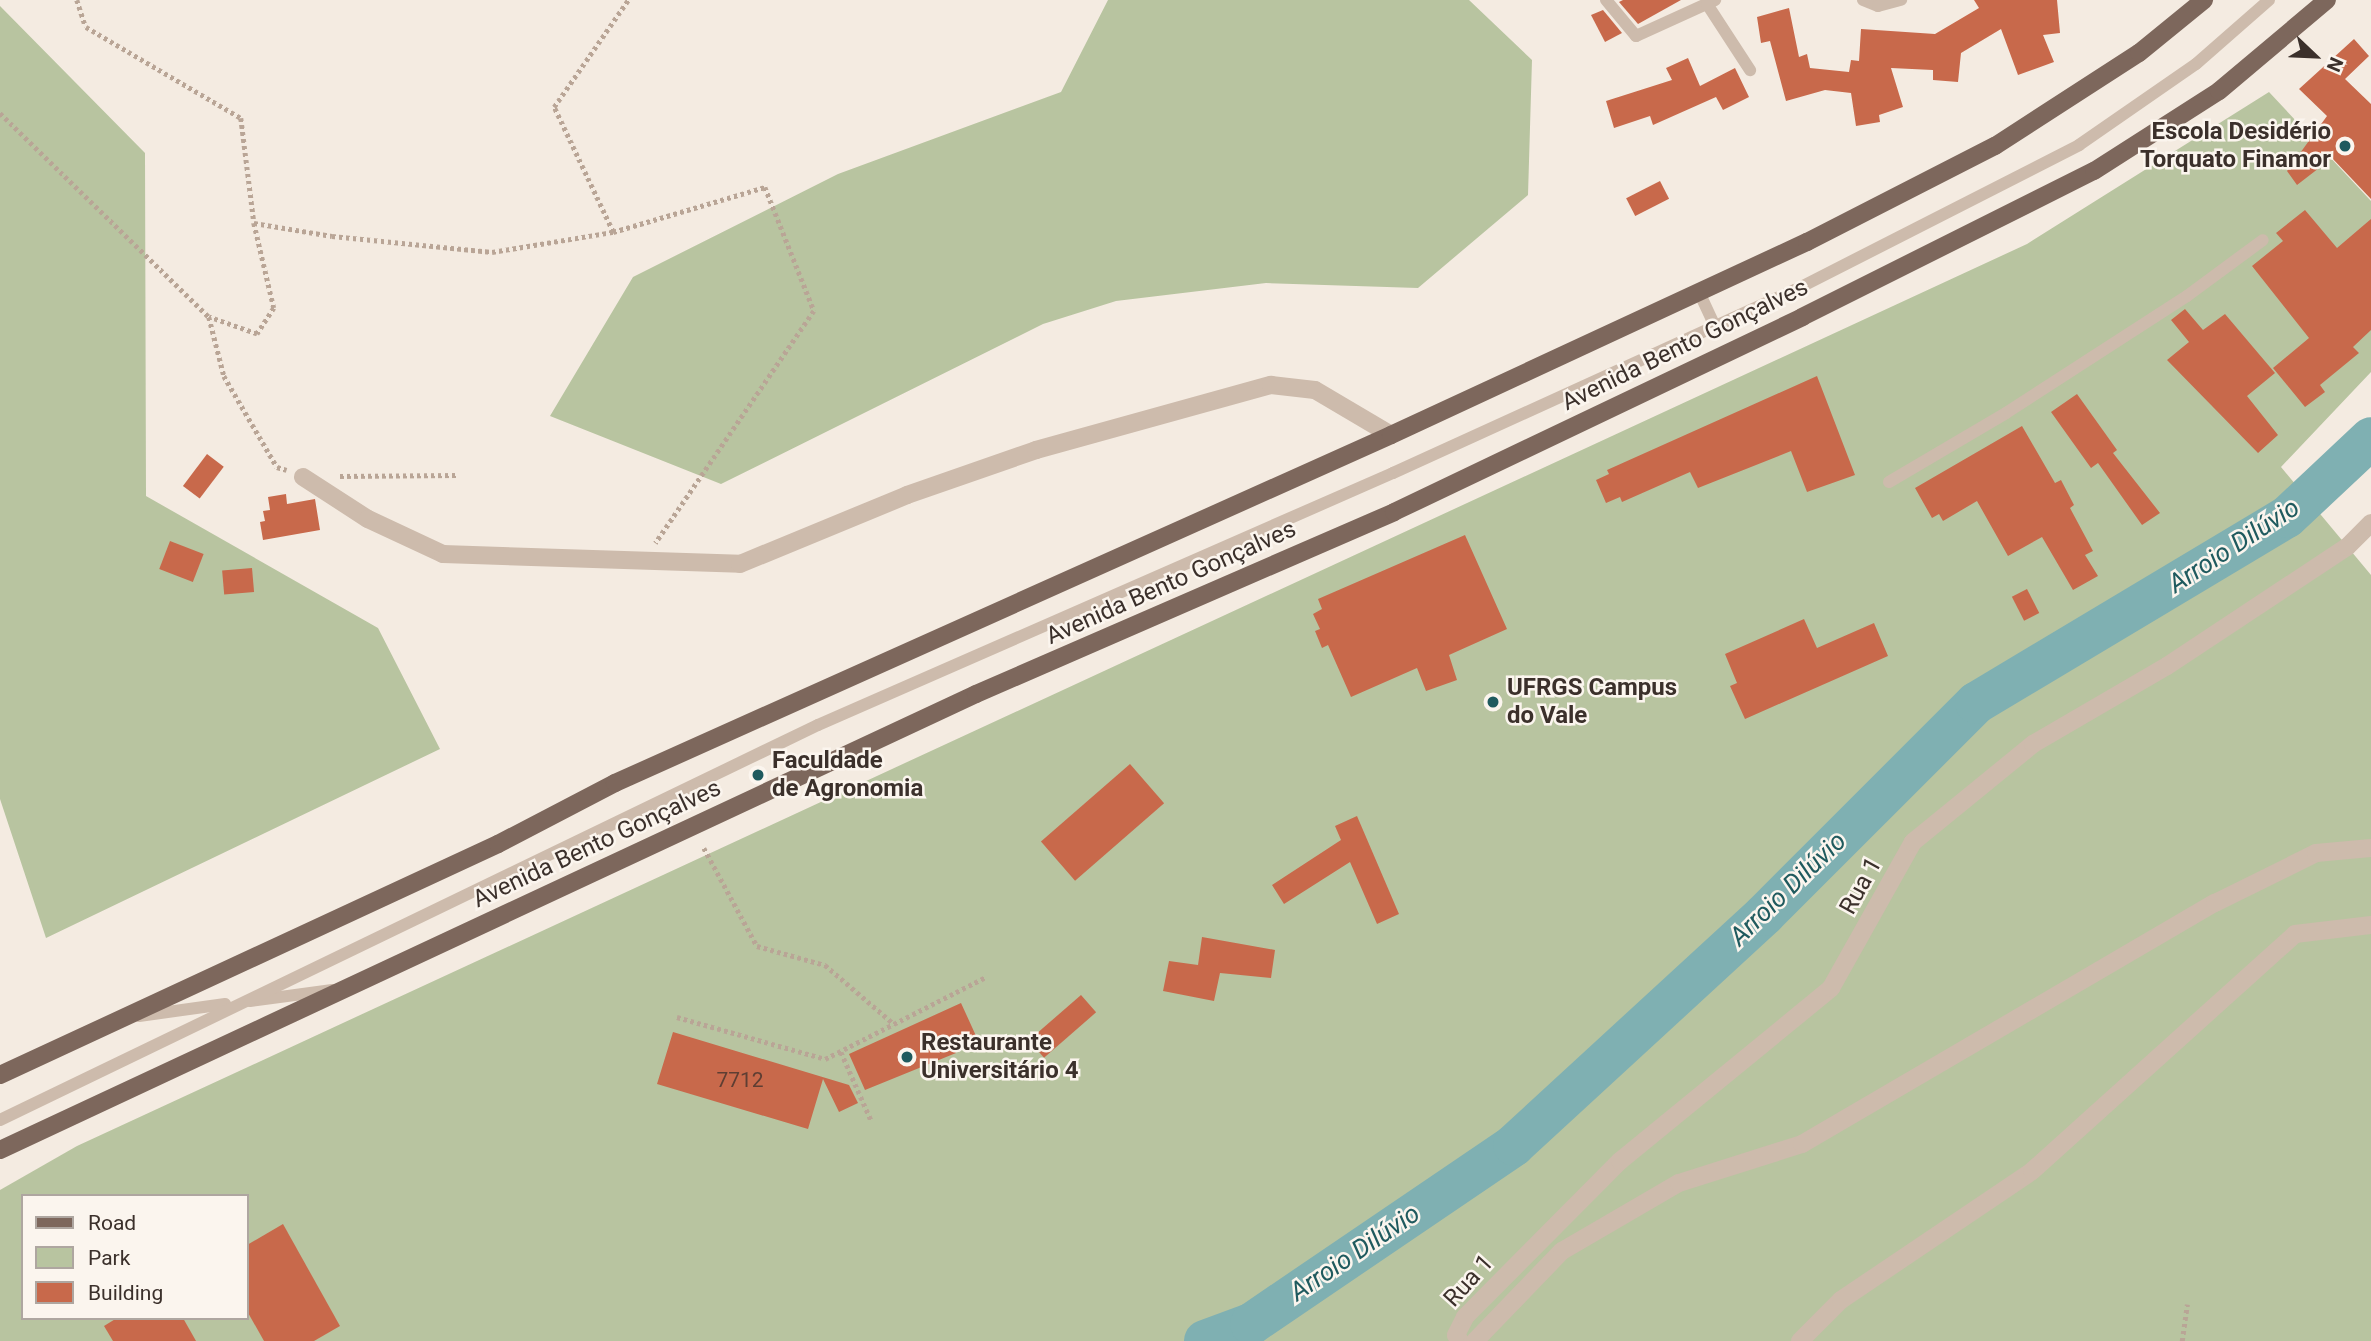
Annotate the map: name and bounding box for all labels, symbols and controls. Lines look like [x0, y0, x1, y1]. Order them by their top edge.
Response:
north arrow [2280, 21, 2350, 91]
text: N [2322, 54, 2348, 75]
place label: Escola Desidério Torquato Finamor [2140, 118, 2331, 174]
marker: Escola Desidério Torquato Finamor [2337, 138, 2353, 154]
street label: Avenida Bento Gonçalves [1557, 273, 1813, 417]
water label: Arroio Dilúvio [2163, 492, 2305, 600]
street label: Avenida Bento Gonçalves [1042, 515, 1300, 651]
place label: UFRGS Campus do Vale [1507, 674, 1677, 730]
marker: UFRGS Campus do Vale [1485, 694, 1501, 710]
place label: Faculdade de Agronomia [772, 747, 923, 803]
marker: Faculdade de Agronomia [750, 767, 766, 783]
street label: Avenida Bento Gonçalves [468, 774, 726, 914]
water label: Arroio Dilúvio [1723, 826, 1853, 952]
street label: Rua 1 [1834, 853, 1888, 919]
place label: Restaurante Universitário 4 [921, 1029, 1078, 1085]
marker: Restaurante Universitário 4 [899, 1049, 915, 1065]
house number: 7712 [716, 1067, 764, 1093]
legend [21, 1194, 248, 1320]
water label: Arroio Dilúvio [1284, 1198, 1426, 1308]
text: Road [88, 1211, 136, 1235]
text: Park [88, 1246, 130, 1270]
street label: Rua 1 [1438, 1249, 1500, 1313]
text: Building [88, 1281, 163, 1305]

